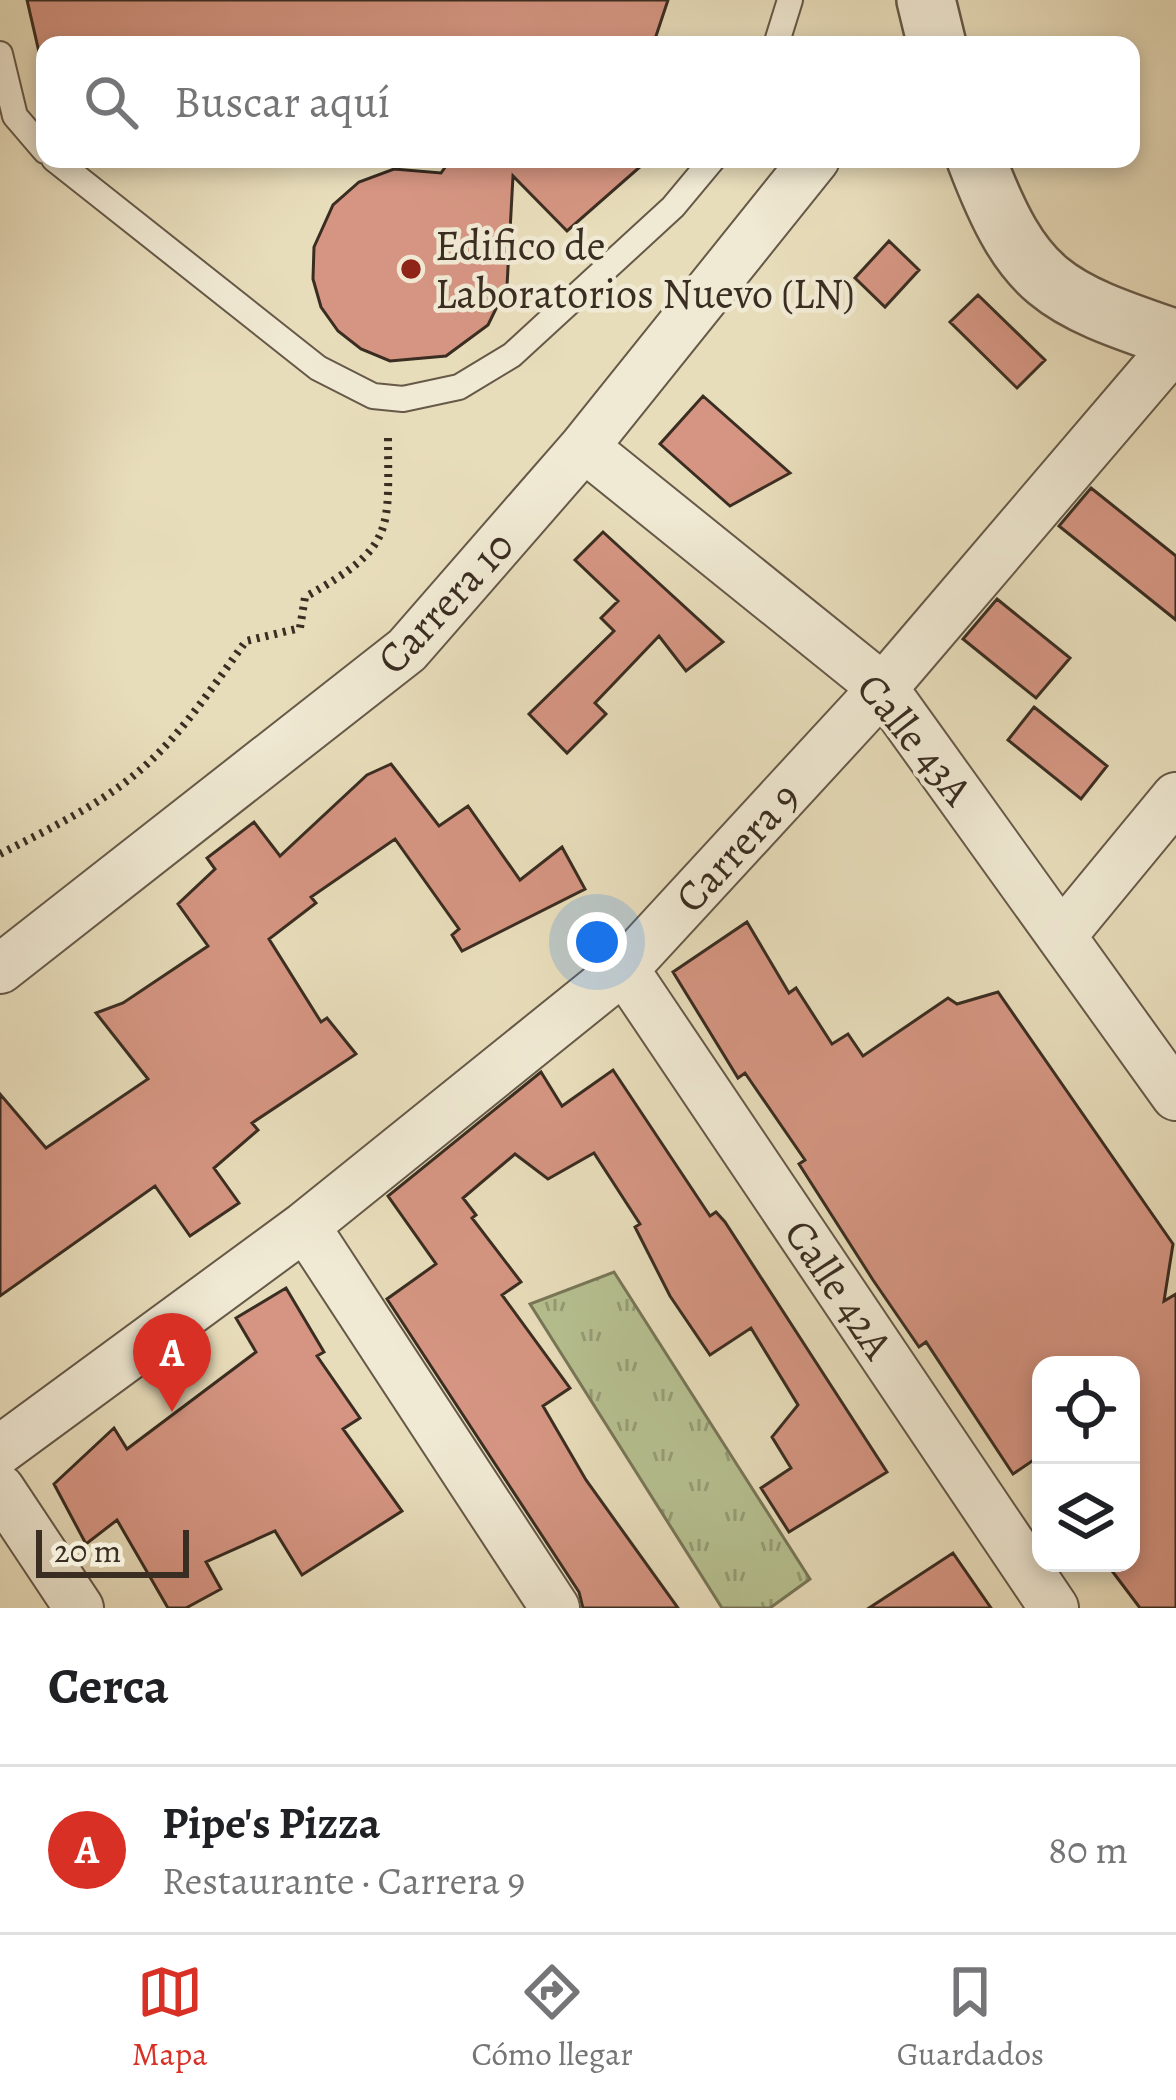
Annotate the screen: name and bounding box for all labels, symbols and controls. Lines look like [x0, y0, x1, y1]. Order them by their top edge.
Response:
search box [36, 36, 1140, 168]
icon: search [78, 69, 144, 135]
text: Buscar aquí [174, 71, 390, 133]
place label: Edifico de Laboratorios Nuevo (LN) [435, 217, 855, 322]
marker: Edifico de Laboratorios Nuevo (LN) [398, 256, 424, 282]
street label: Carrera 10 [364, 518, 526, 686]
street label: Calle 43A [844, 661, 986, 817]
street label: Carrera 9 [662, 769, 812, 925]
your location [567, 912, 627, 972]
street label: Calle 42A [771, 1208, 907, 1370]
pin: A [133, 1313, 211, 1412]
map controls [1032, 1356, 1140, 1572]
button: locate [1032, 1356, 1140, 1464]
button: layers [1032, 1464, 1140, 1572]
scale bar [36, 1524, 189, 1577]
text: 20 m [54, 1528, 121, 1573]
text: Cerca [48, 1651, 169, 1721]
text: Pipe's Pizza [162, 1792, 380, 1854]
text: A [75, 1823, 99, 1876]
text: 80 m [1048, 1823, 1128, 1876]
text: Restaurante · Carrera 9 [162, 1854, 525, 1907]
tab: Mapa [132, 1959, 208, 2076]
tab: Cómo llegar [471, 1959, 633, 2076]
tab: Guardados [897, 1959, 1044, 2076]

